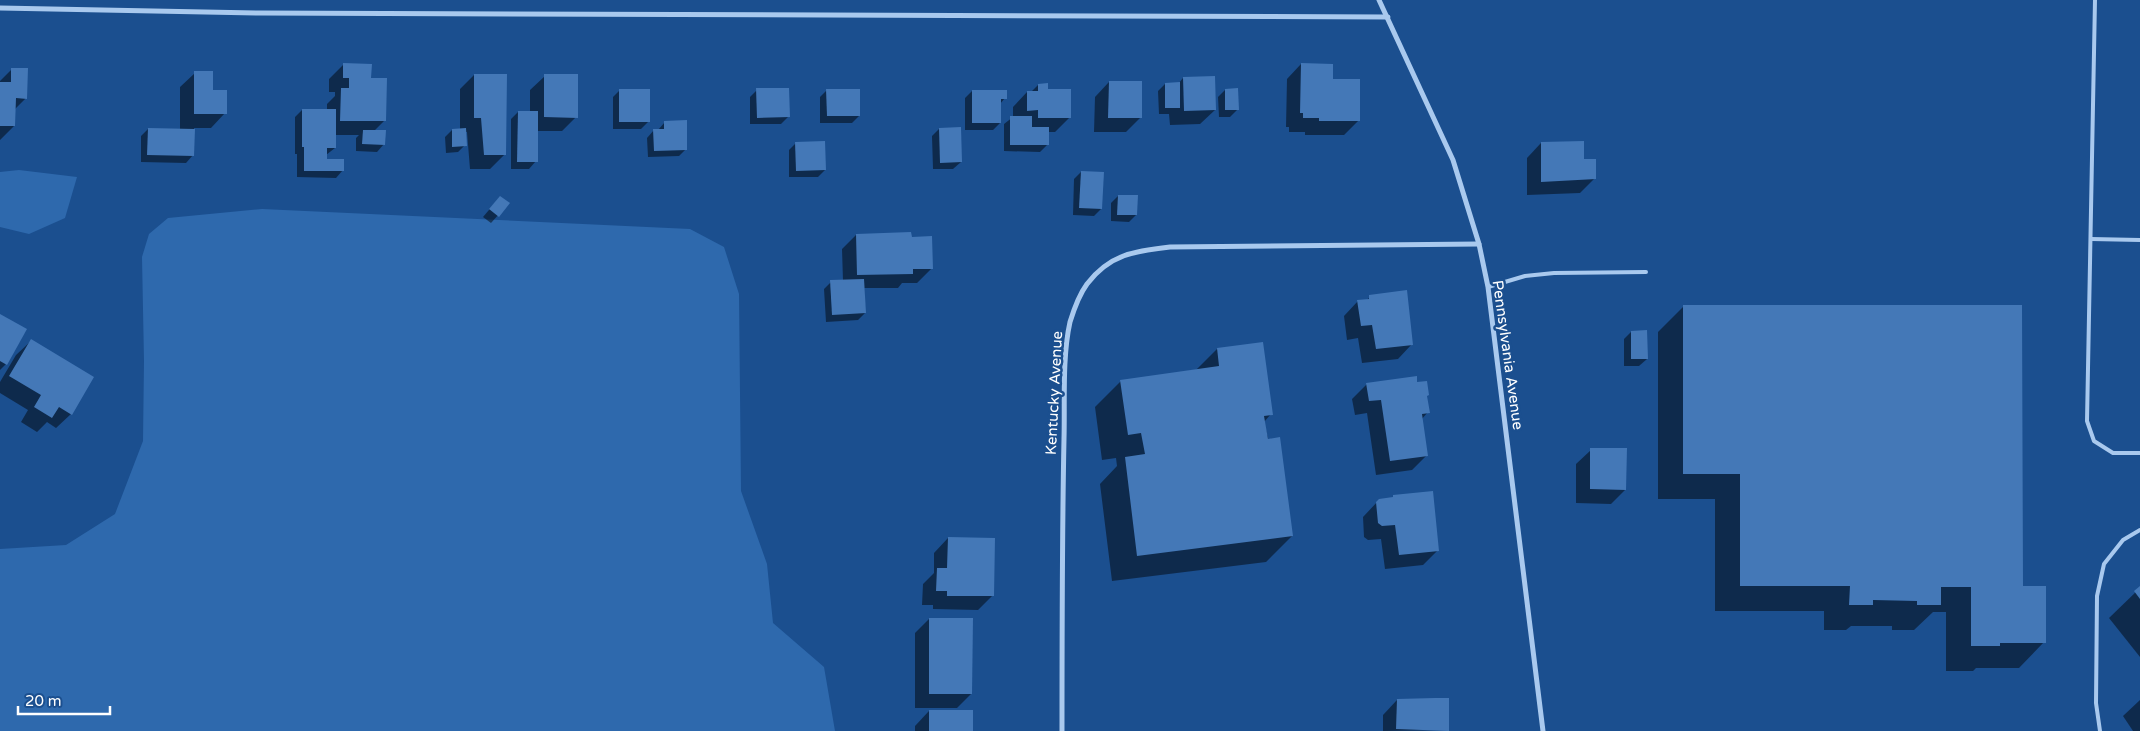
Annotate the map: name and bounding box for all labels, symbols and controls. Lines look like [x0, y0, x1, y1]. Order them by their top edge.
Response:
street label: Pennsylvania Avenue [1489, 279, 1527, 431]
street label: Kentucky Avenue [1042, 331, 1066, 455]
scale bar [18, 684, 110, 716]
text: 20 m [25, 692, 62, 710]

